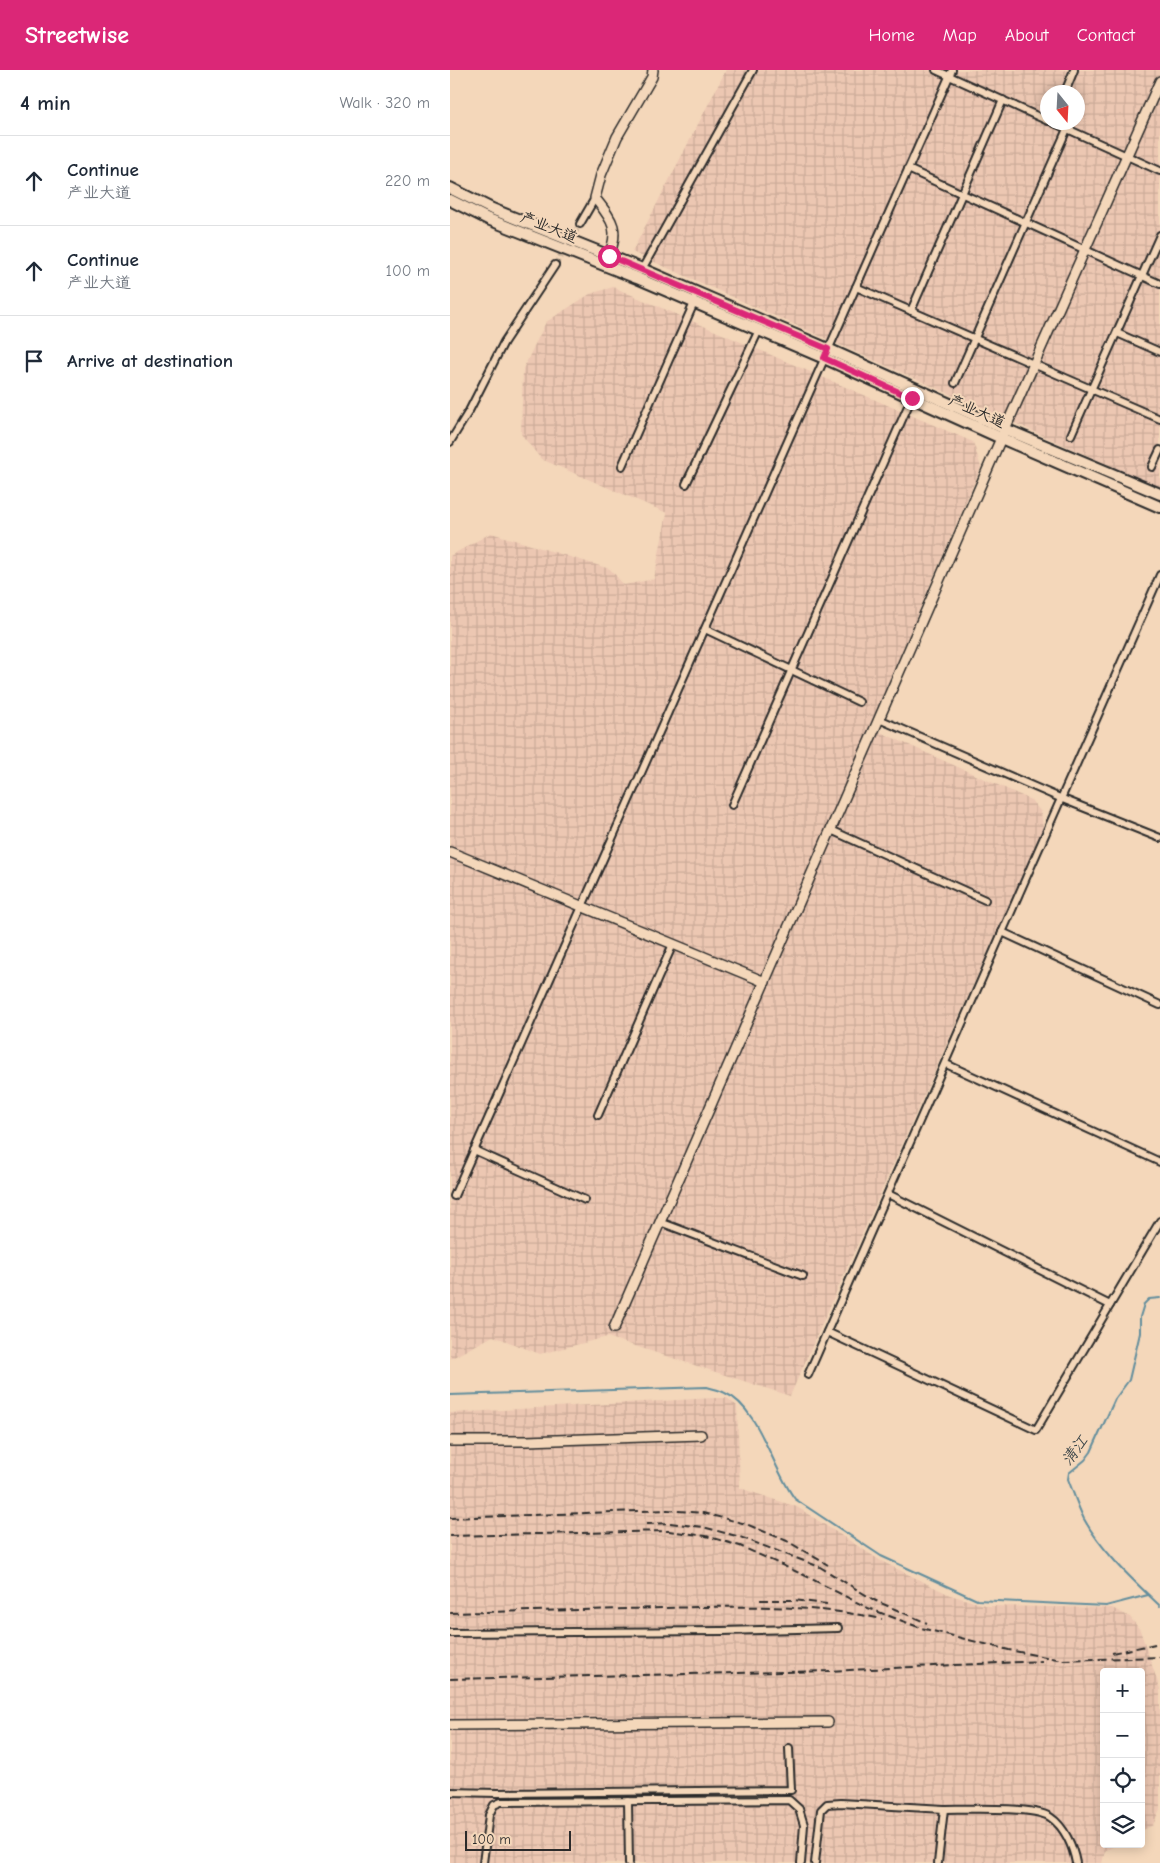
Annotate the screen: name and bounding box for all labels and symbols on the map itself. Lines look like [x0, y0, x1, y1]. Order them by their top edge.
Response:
north arrow [1040, 85, 1085, 130]
street label: 产业大道 [518, 207, 580, 247]
route start [598, 245, 621, 268]
route end [901, 387, 924, 410]
street label: 产业大道 [946, 391, 1008, 431]
water label: 清江 [1058, 1432, 1092, 1469]
scale bar [465, 1828, 571, 1851]

